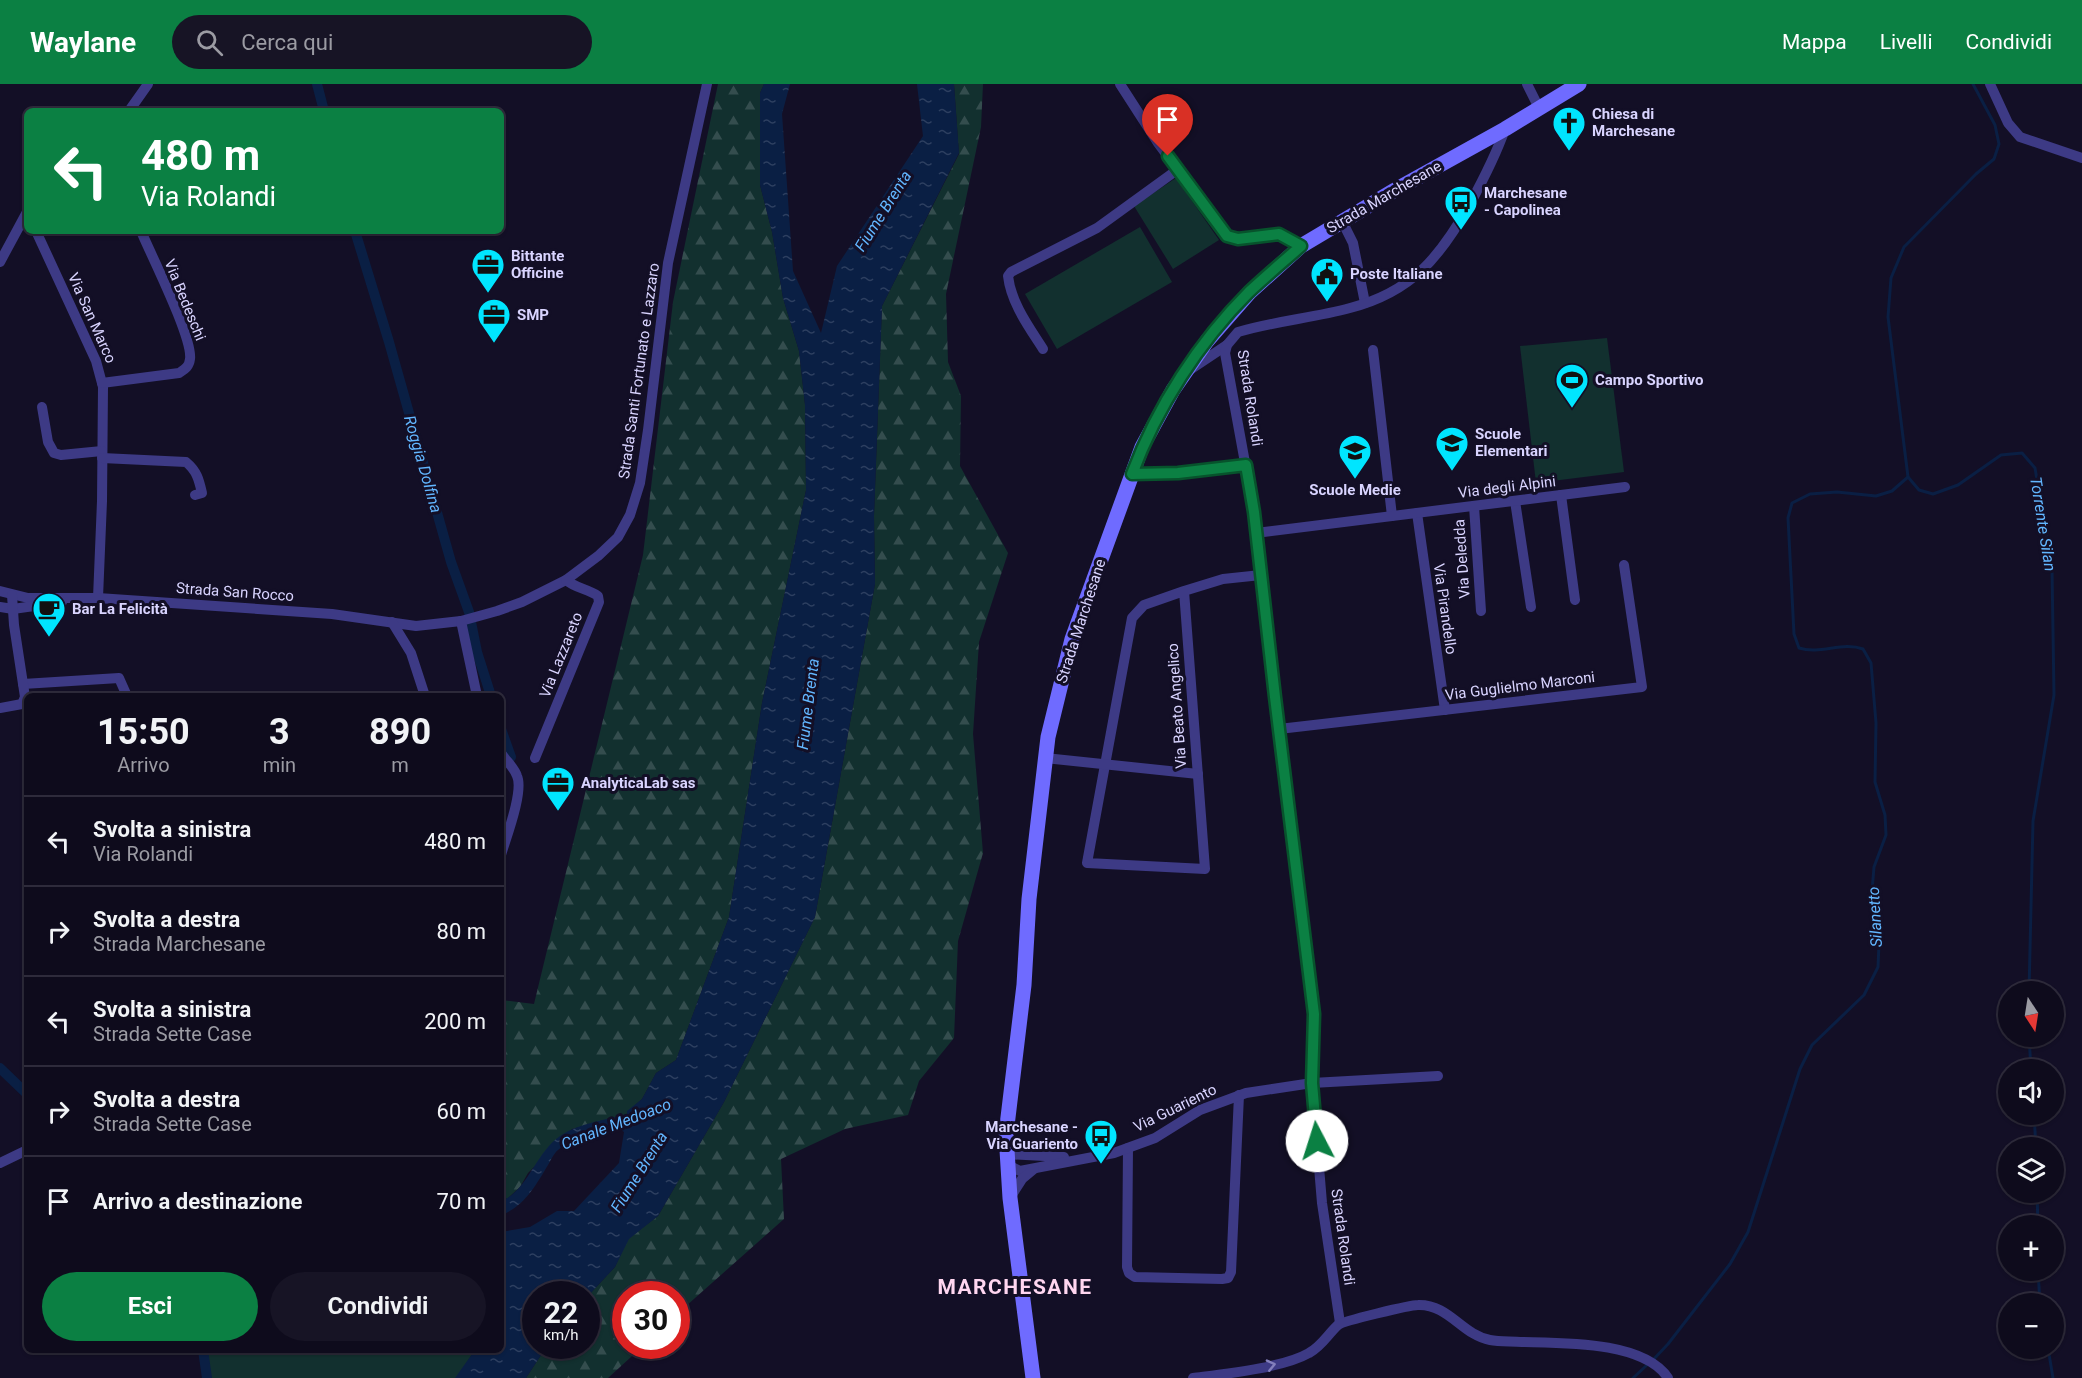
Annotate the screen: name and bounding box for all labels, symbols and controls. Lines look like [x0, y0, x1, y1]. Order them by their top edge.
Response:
search box [172, 15, 592, 69]
text: Waylane [30, 26, 136, 59]
icon: search [193, 26, 226, 59]
text: Cerca qui [241, 30, 333, 55]
text: Mappa [1782, 30, 1847, 54]
text: Livelli [1880, 30, 1933, 54]
text: Condividi [1966, 30, 2052, 54]
pin [1142, 94, 1193, 156]
icon: arrive [1151, 103, 1184, 136]
church icon: Chiesa di Marchesane [1551, 105, 1587, 152]
place label: Chiesa di Marchesane [1592, 105, 1675, 140]
text: 480 m [141, 131, 260, 180]
icon: left [42, 132, 120, 210]
street label: Strada Marchesane [1323, 157, 1445, 237]
water label: Fiume Brenta [851, 167, 915, 255]
text: Via Rolandi [141, 181, 276, 213]
bus stop icon: Marchesane - Capolinea [1443, 184, 1479, 231]
place label: Marchesane - Capolinea [1484, 184, 1567, 219]
office icon: Bittante Officine [470, 247, 506, 294]
place label: Bittante Officine [511, 247, 564, 282]
public building icon: Poste Italiane [1309, 256, 1345, 303]
street label: Via Bedeschi [160, 257, 210, 343]
street label: Strada Santi Fortunato e Lazzaro [615, 262, 663, 480]
place label: Poste Italiane [1350, 265, 1443, 283]
street label: Via San Marco [64, 270, 120, 366]
office icon: SMP [476, 297, 512, 344]
place label: SMP [517, 306, 549, 324]
street label: Strada Rolandi [1234, 349, 1266, 447]
sports icon: Campo Sportivo [1554, 362, 1590, 409]
place label: Campo Sportivo [1595, 371, 1703, 389]
water label: Roggia Dolfina [400, 413, 446, 515]
school or university icon: Scuole Elementari [1434, 425, 1470, 472]
place label: Scuole Elementari [1475, 425, 1548, 460]
school or university icon: Scuole Medie [1337, 433, 1373, 480]
street label: Via degli Alpini [1457, 472, 1557, 502]
water label: Torrente Silan [2026, 475, 2060, 573]
place label: Scuole Medie [1309, 481, 1401, 499]
street label: Via Deledda [1450, 519, 1474, 599]
street label: Strada Marchesane [1052, 557, 1110, 685]
street label: Via Pirandello [1430, 562, 1460, 656]
street label: Strada San Rocco [175, 579, 295, 605]
cafe icon: Bar La Felicità [31, 591, 67, 638]
place label: Bar La Felicità [72, 600, 168, 618]
street label: Via Lazzareto [536, 610, 586, 700]
street label: Via Beato Angelico [1164, 643, 1190, 769]
water label: Fiume Brenta [793, 657, 823, 751]
street label: Via Guglielmo Marconi [1444, 668, 1596, 704]
text: 15:50 [97, 711, 190, 753]
text: 3 [269, 711, 290, 753]
text: 890 [369, 711, 431, 753]
text: Arrivo [117, 753, 170, 777]
text: min [263, 753, 296, 777]
text: m [391, 753, 409, 777]
office icon: AnalyticaLab sas [540, 765, 576, 812]
place label: AnalyticaLab sas [581, 774, 696, 792]
text: Svolta a sinistra [93, 817, 251, 842]
icon: left [42, 825, 75, 858]
text: 480 m [424, 829, 486, 854]
text: Via Rolandi [93, 842, 193, 866]
water label: Silanetto [1864, 886, 1886, 948]
text: Svolta a destra [93, 907, 240, 932]
icon: right [42, 915, 75, 948]
text: 80 m [437, 919, 486, 944]
text: Strada Marchesane [93, 932, 266, 956]
north arrow [1998, 981, 2064, 1047]
map controls [1998, 981, 2064, 1359]
text: Svolta a sinistra [93, 997, 251, 1022]
icon: left [42, 1005, 75, 1038]
text: 200 m [424, 1009, 486, 1034]
text: Strada Sette Case [93, 1022, 252, 1046]
button: sound [1998, 1059, 2064, 1125]
street label: Via Guariento [1131, 1080, 1219, 1136]
text: Svolta a destra [93, 1087, 240, 1112]
water label: Canale Medoaco [558, 1094, 674, 1154]
icon: right [42, 1095, 75, 1128]
text: 60 m [437, 1099, 486, 1124]
position arrow [1285, 1109, 1349, 1173]
text: Strada Sette Case [93, 1112, 252, 1136]
place label: Marchesane - Via Guariento [985, 1118, 1078, 1153]
bus stop icon: Marchesane - Via Guariento [1083, 1118, 1119, 1165]
water label: Fiume Brenta [607, 1128, 671, 1216]
button: layers [1998, 1137, 2064, 1203]
icon: arrive [42, 1185, 75, 1218]
street label: Strada Rolandi [1327, 1188, 1359, 1286]
text: Arrivo a destinazione [93, 1189, 302, 1214]
text: 70 m [437, 1189, 486, 1214]
button: + [1998, 1215, 2064, 1281]
button: Esci [42, 1272, 258, 1341]
button: Condividi [270, 1272, 486, 1341]
district label: MARCHESANE [937, 1275, 1093, 1299]
speed limit sign: 30 [612, 1281, 690, 1359]
button: − [1998, 1293, 2064, 1359]
text: 22 [544, 1295, 578, 1330]
text: km/h [543, 1326, 579, 1344]
one-way arrow [1266, 1359, 1276, 1372]

